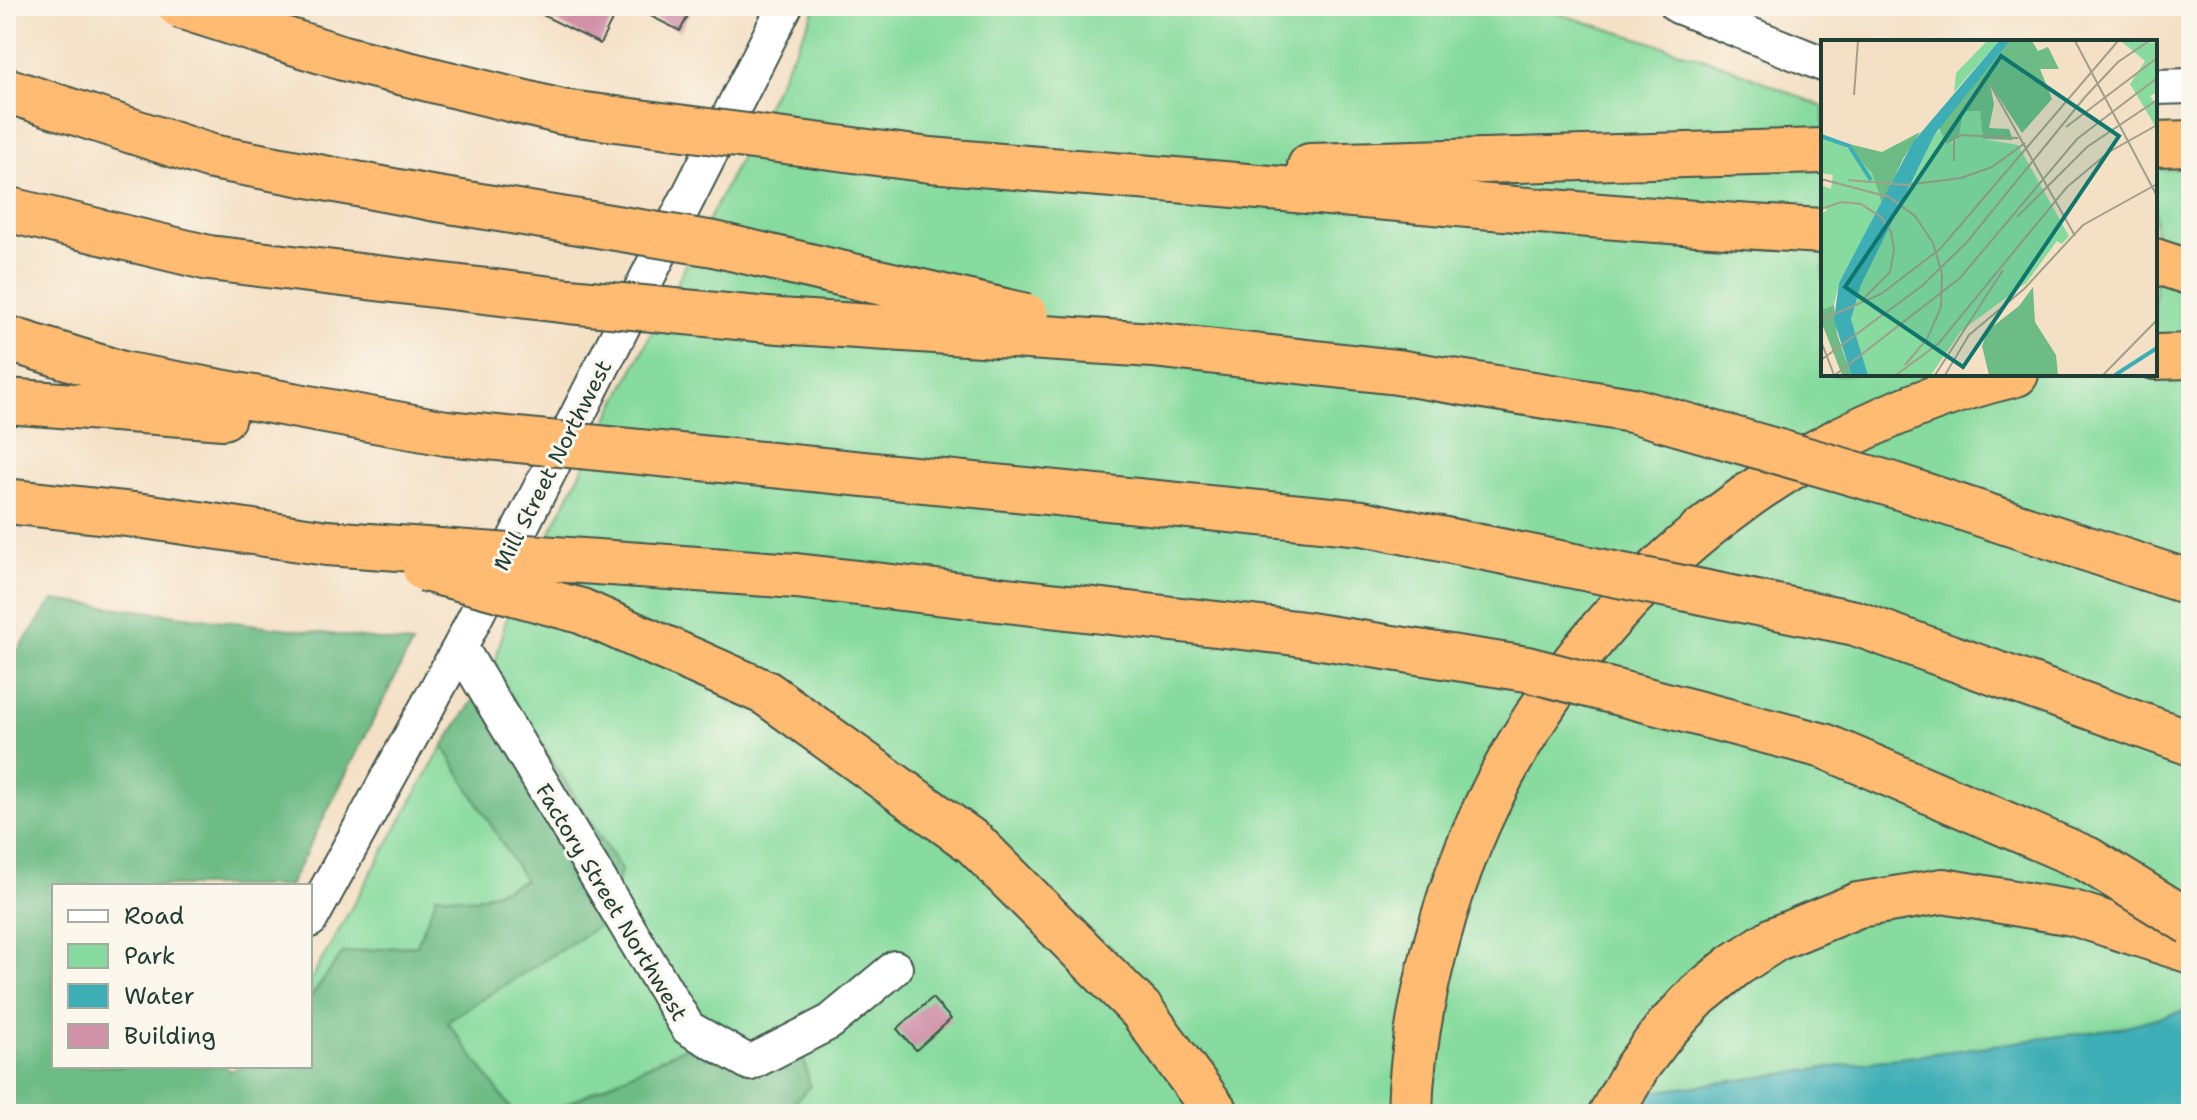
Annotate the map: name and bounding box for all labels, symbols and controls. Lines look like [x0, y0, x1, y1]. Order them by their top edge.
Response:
inset map [1821, 40, 2157, 376]
street label: Mill Street Northwest [487, 355, 618, 576]
street label: Factory Street Northwest [529, 778, 694, 1026]
legend [52, 884, 312, 1068]
text: Road [124, 900, 184, 932]
text: Park [124, 940, 176, 972]
text: Water [124, 980, 195, 1012]
text: Building [124, 1020, 216, 1052]

